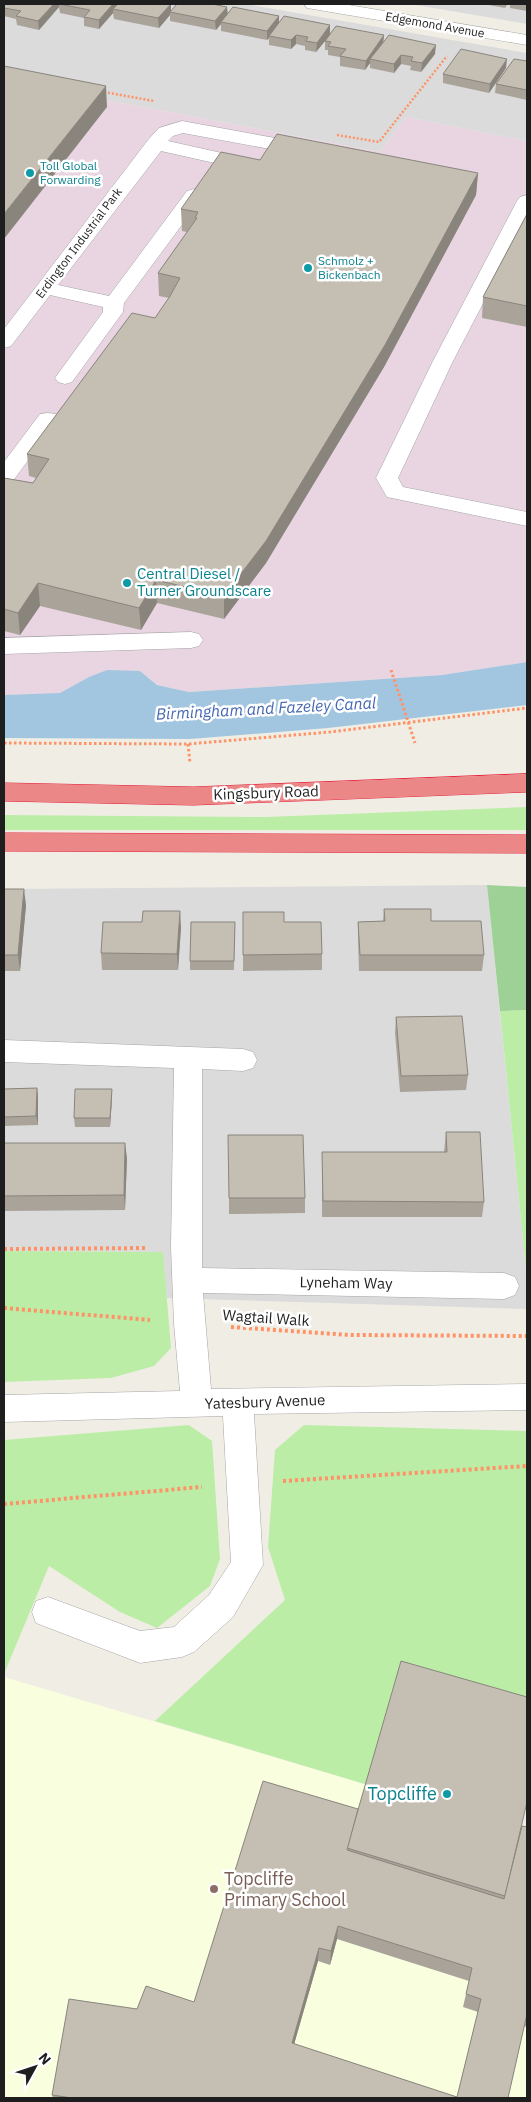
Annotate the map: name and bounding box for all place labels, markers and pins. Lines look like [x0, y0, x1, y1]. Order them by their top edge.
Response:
place label: Toll Global Forwarding [40, 158, 101, 187]
marker: Toll Global Forwarding [24, 167, 36, 179]
place label: Schmolz + Bickenbach [318, 253, 381, 282]
marker: Schmolz + Bickenbach [302, 262, 314, 274]
place label: Central Diesel / Turner Groundscare [137, 564, 271, 600]
marker: Central Diesel / Turner Groundscare [121, 577, 133, 589]
place label: Topcliffe [367, 1782, 437, 1805]
marker: Topcliffe [441, 1788, 453, 1800]
place label: Topcliffe Primary School [224, 1867, 346, 1911]
marker: Topcliffe Primary School [208, 1883, 220, 1895]

